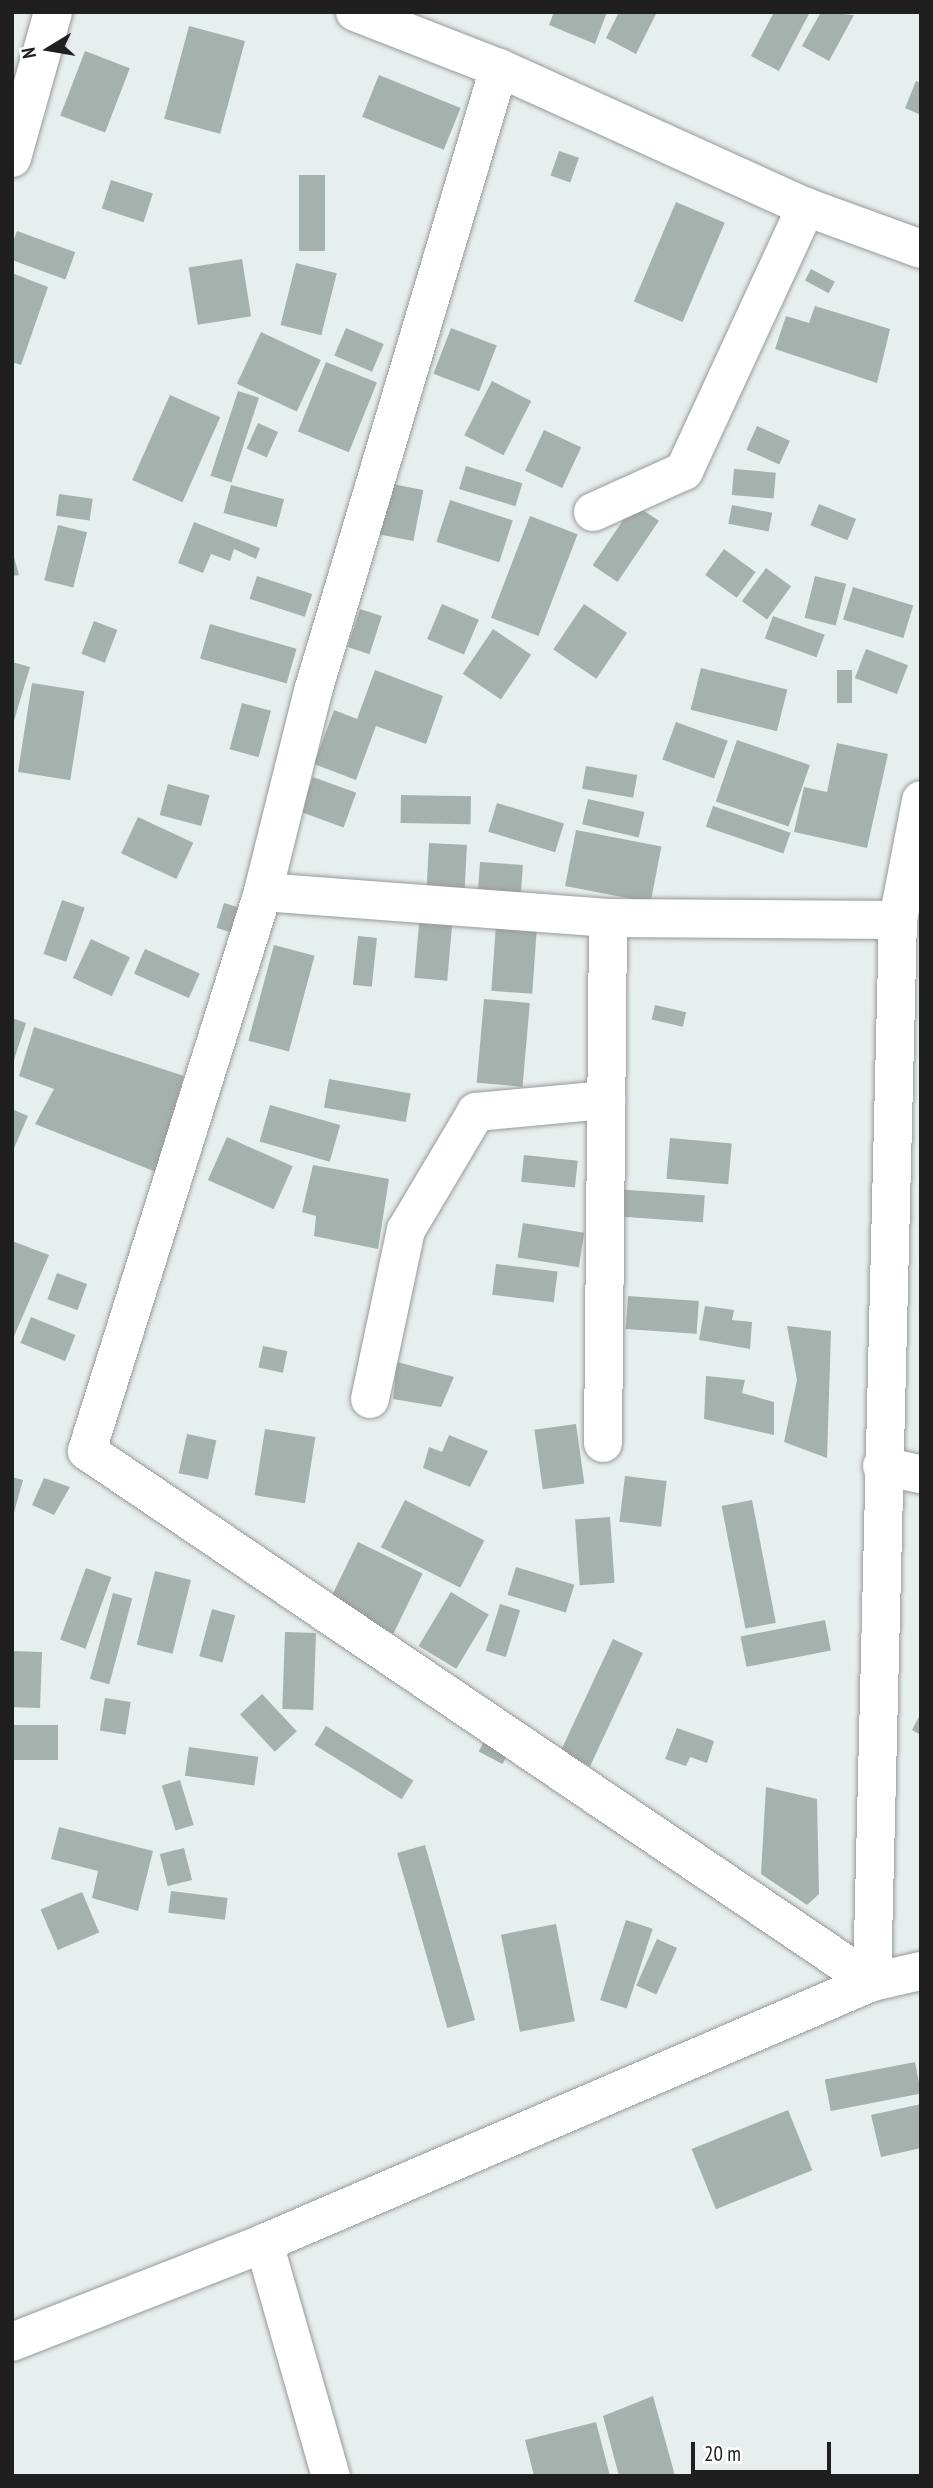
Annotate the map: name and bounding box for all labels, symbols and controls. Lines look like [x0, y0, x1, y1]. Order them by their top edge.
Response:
north arrow [14, 14, 84, 84]
text: N [16, 46, 41, 60]
scale bar [695, 2428, 835, 2472]
text: 20 m [704, 2440, 741, 2467]

